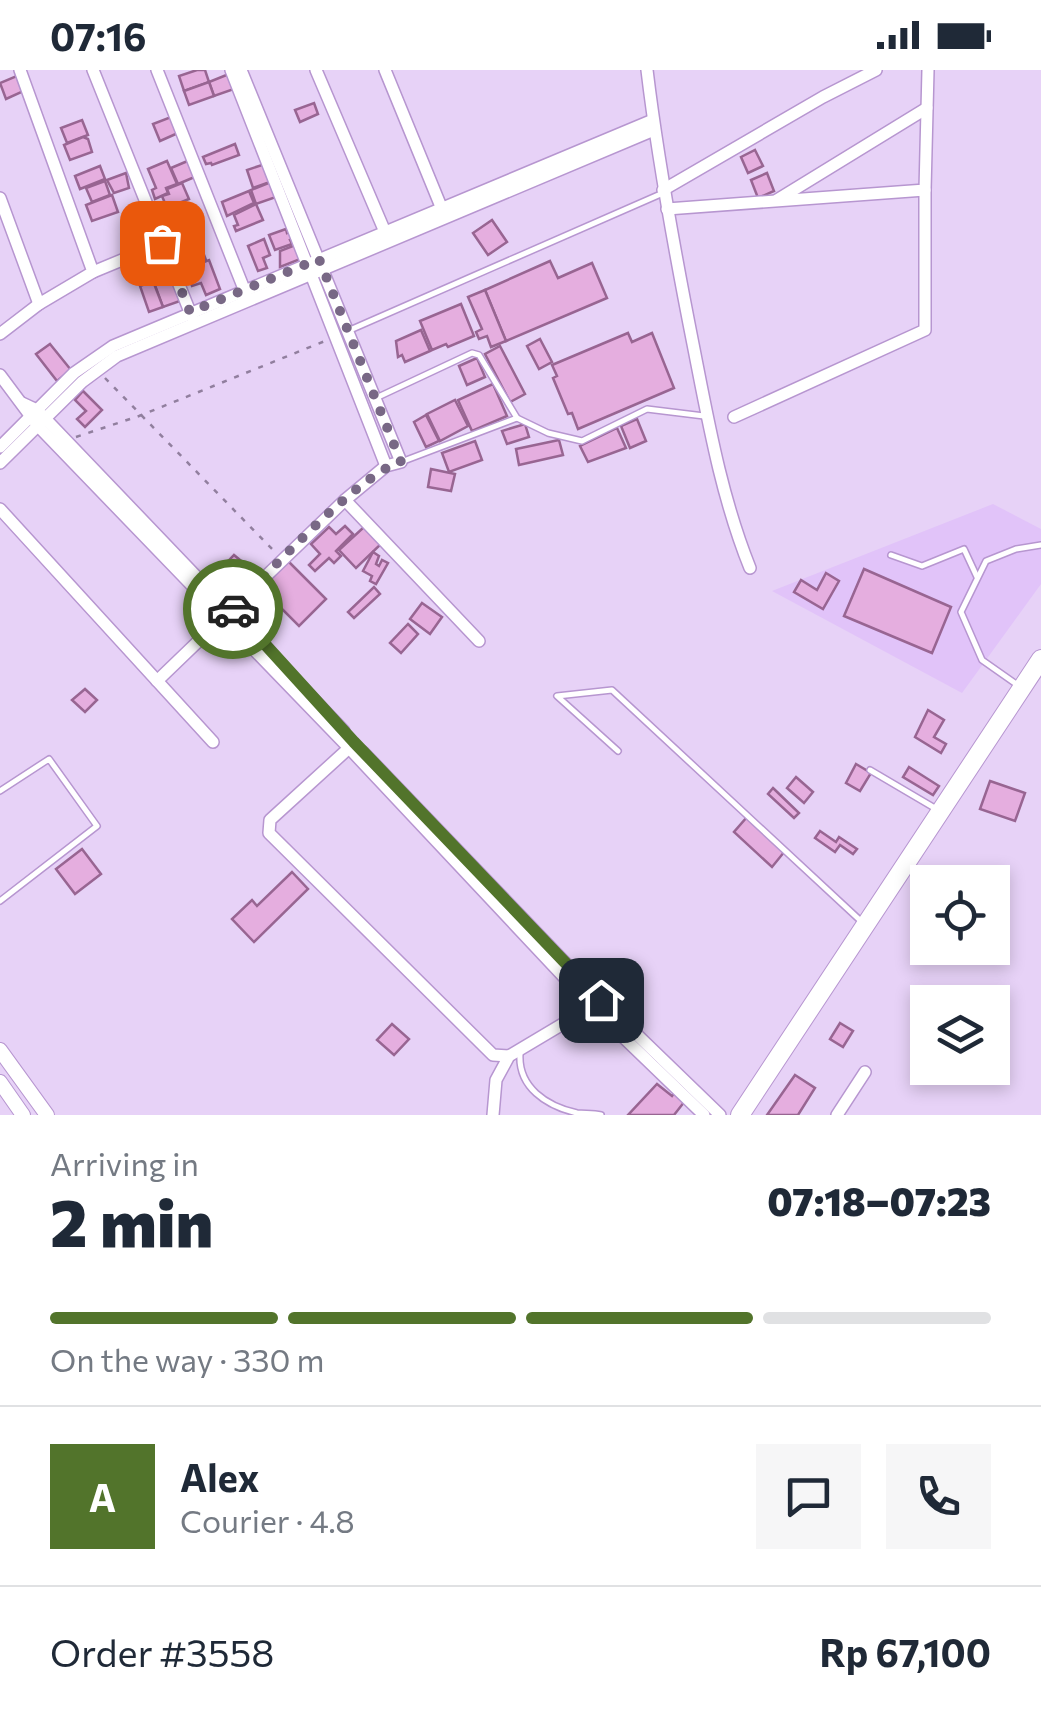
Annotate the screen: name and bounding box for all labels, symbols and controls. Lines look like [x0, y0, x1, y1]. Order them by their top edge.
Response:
text: 07:16 [50, 12, 146, 59]
pin [120, 201, 205, 286]
icon: bag [135, 216, 190, 271]
courier [183, 559, 283, 659]
icon: car [206, 582, 261, 637]
map controls [910, 865, 1010, 1085]
button: locate [910, 865, 1010, 965]
pin [559, 958, 644, 1043]
icon: home [574, 973, 629, 1028]
button: layers [910, 985, 1010, 1085]
text: Arriving in [50, 1143, 199, 1183]
text: 07:18–07:23 [767, 1177, 991, 1224]
text: 2 min [50, 1181, 213, 1260]
text: On the way · 330 m [50, 1339, 324, 1379]
button: chat [756, 1444, 861, 1549]
button: phone [886, 1444, 991, 1549]
text: Alex [180, 1453, 259, 1500]
text: A [89, 1473, 116, 1520]
text: Courier · 4.8 [180, 1500, 355, 1540]
text: Order #3558 [50, 1628, 274, 1675]
text: Rp 67,100 [820, 1628, 991, 1675]

